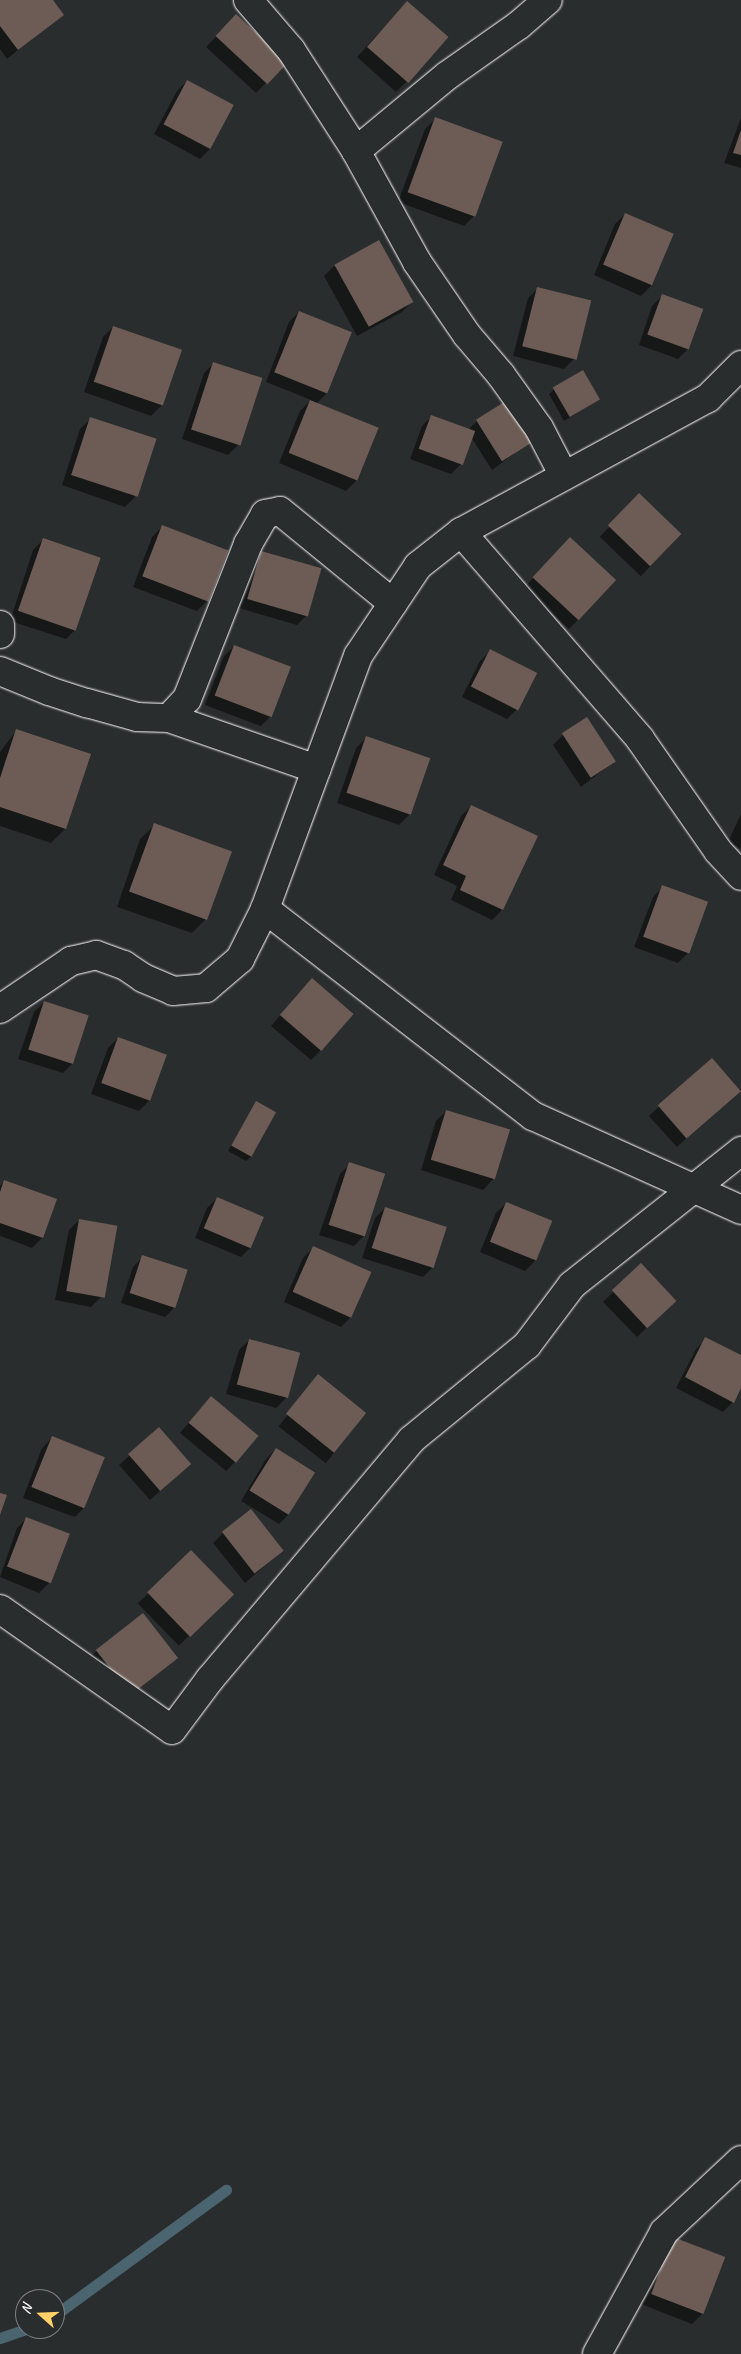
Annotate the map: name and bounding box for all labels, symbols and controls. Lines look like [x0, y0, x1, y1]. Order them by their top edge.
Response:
north arrow [15, 2289, 65, 2339]
text: N [17, 2302, 36, 2316]

